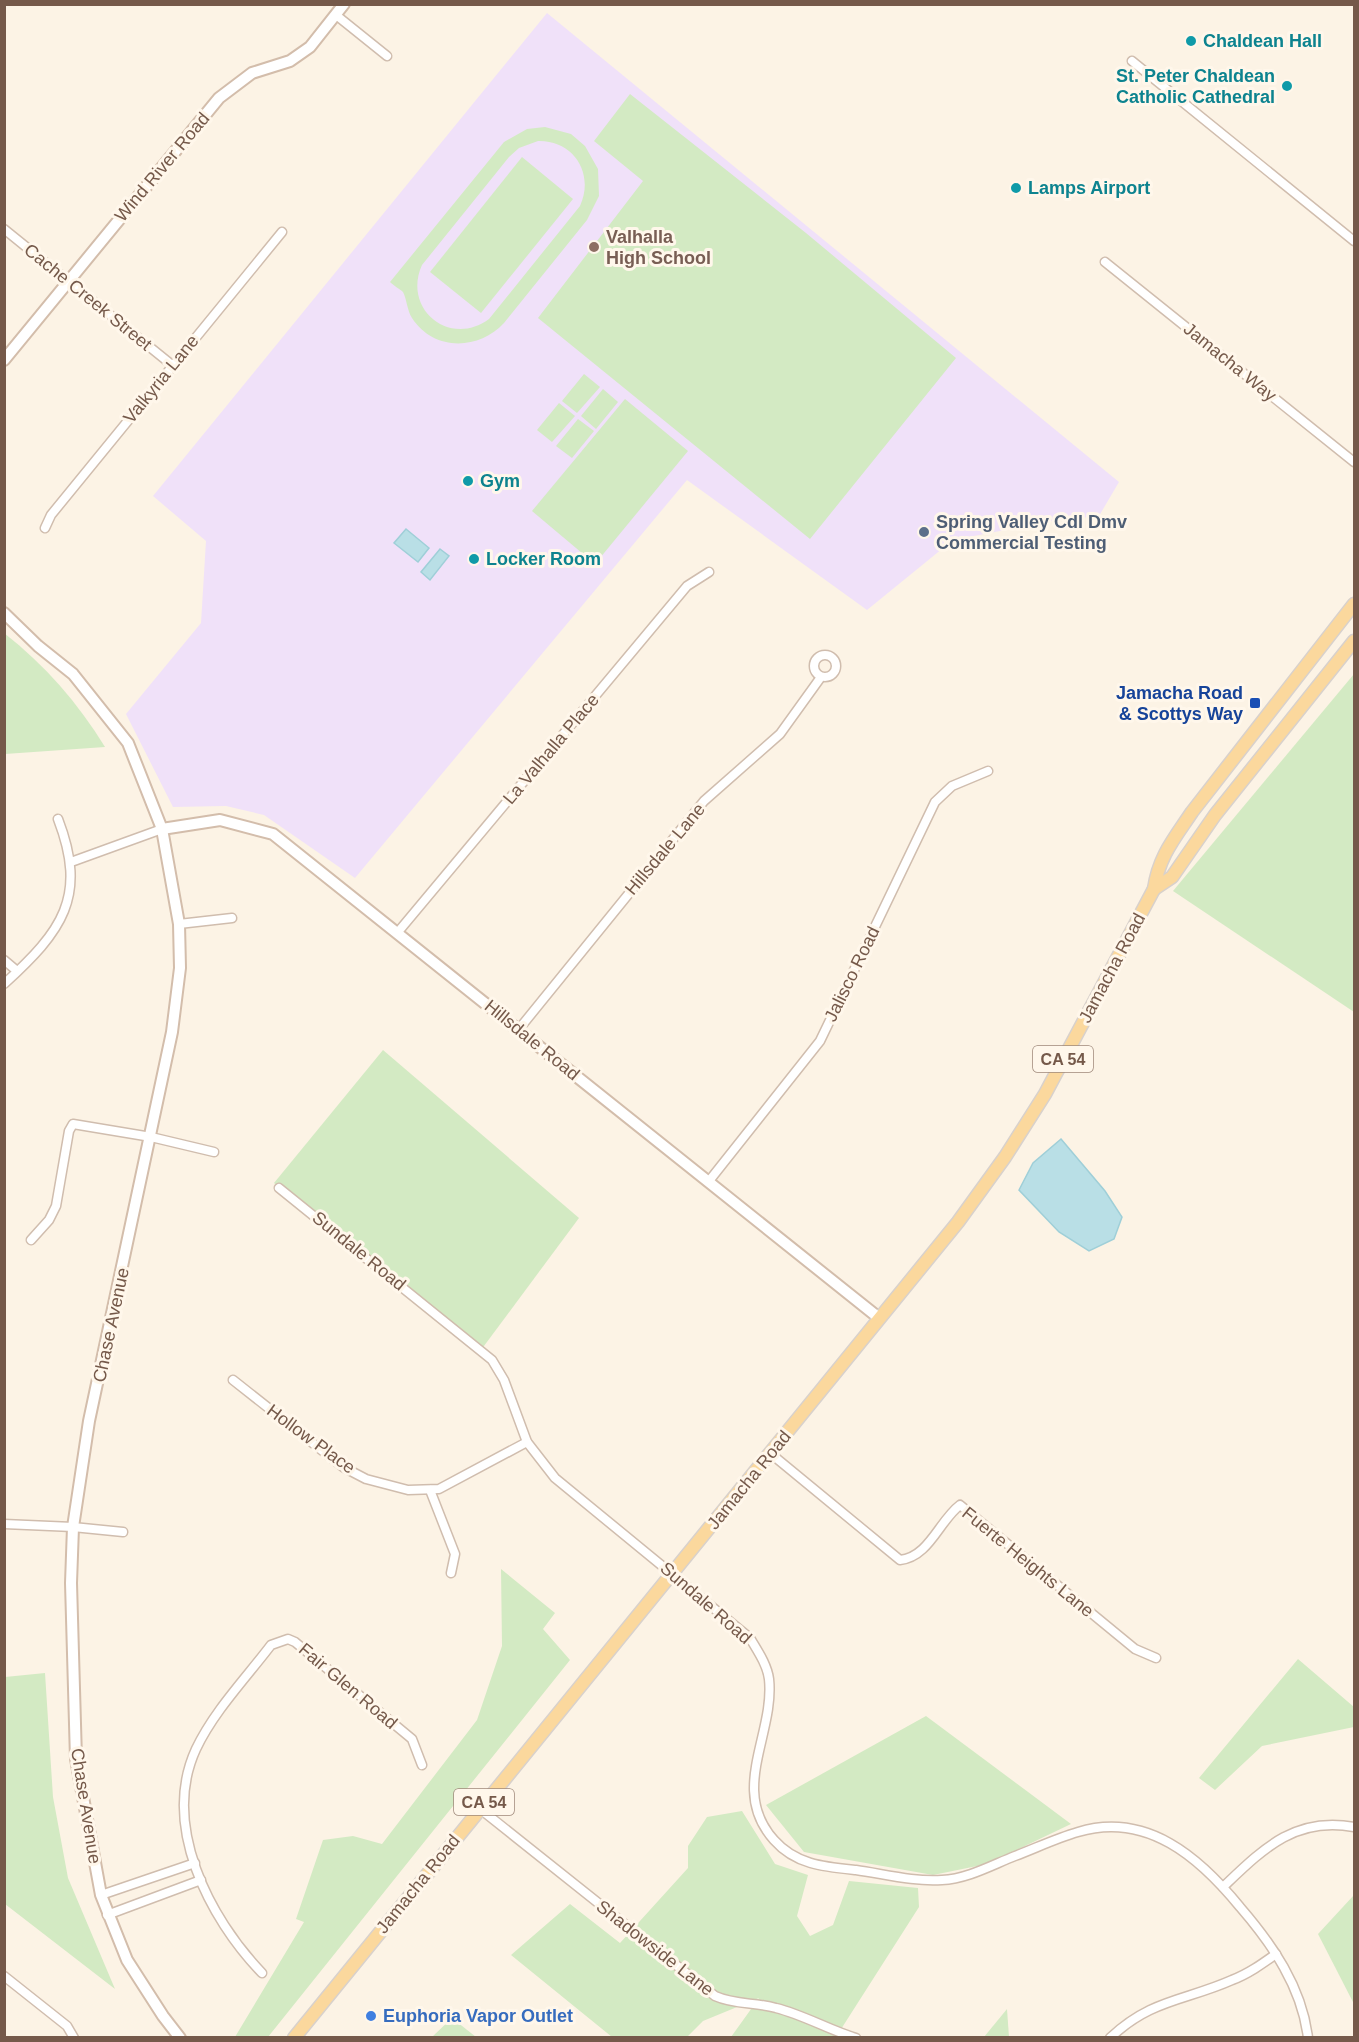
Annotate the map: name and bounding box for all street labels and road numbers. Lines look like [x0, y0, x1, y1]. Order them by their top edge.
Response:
street label: Wind River Road [111, 108, 213, 226]
street label: Cache Creek Street [20, 239, 156, 355]
street label: Jamacha Way [1180, 319, 1280, 405]
street label: Valkyria Lane [119, 331, 203, 427]
street label: La Valhalla Place [499, 690, 603, 808]
street label: Hillsdale Lane [621, 799, 709, 899]
street label: Jamacha Road [1075, 910, 1149, 1026]
street label: Jalisco Road [820, 923, 884, 1025]
street label: Hillsdale Road [481, 996, 583, 1084]
road number: CA 54 [1033, 1046, 1093, 1072]
street label: Sundale Road [308, 1207, 410, 1295]
street label: Chase Avenue [89, 1266, 133, 1384]
street label: Hollow Place [263, 1400, 359, 1478]
street label: Jamacha Road [703, 1427, 795, 1533]
street label: Fuerte Heights Lane [958, 1503, 1098, 1621]
street label: Sundale Road [656, 1558, 756, 1648]
street label: Fair Glen Road [295, 1639, 401, 1733]
street label: Chase Avenue [67, 1747, 105, 1865]
road number: CA 54 [454, 1789, 514, 1815]
street label: Jamacha Road [372, 1831, 464, 1937]
street label: Shadowside Lane [592, 1896, 718, 2000]

